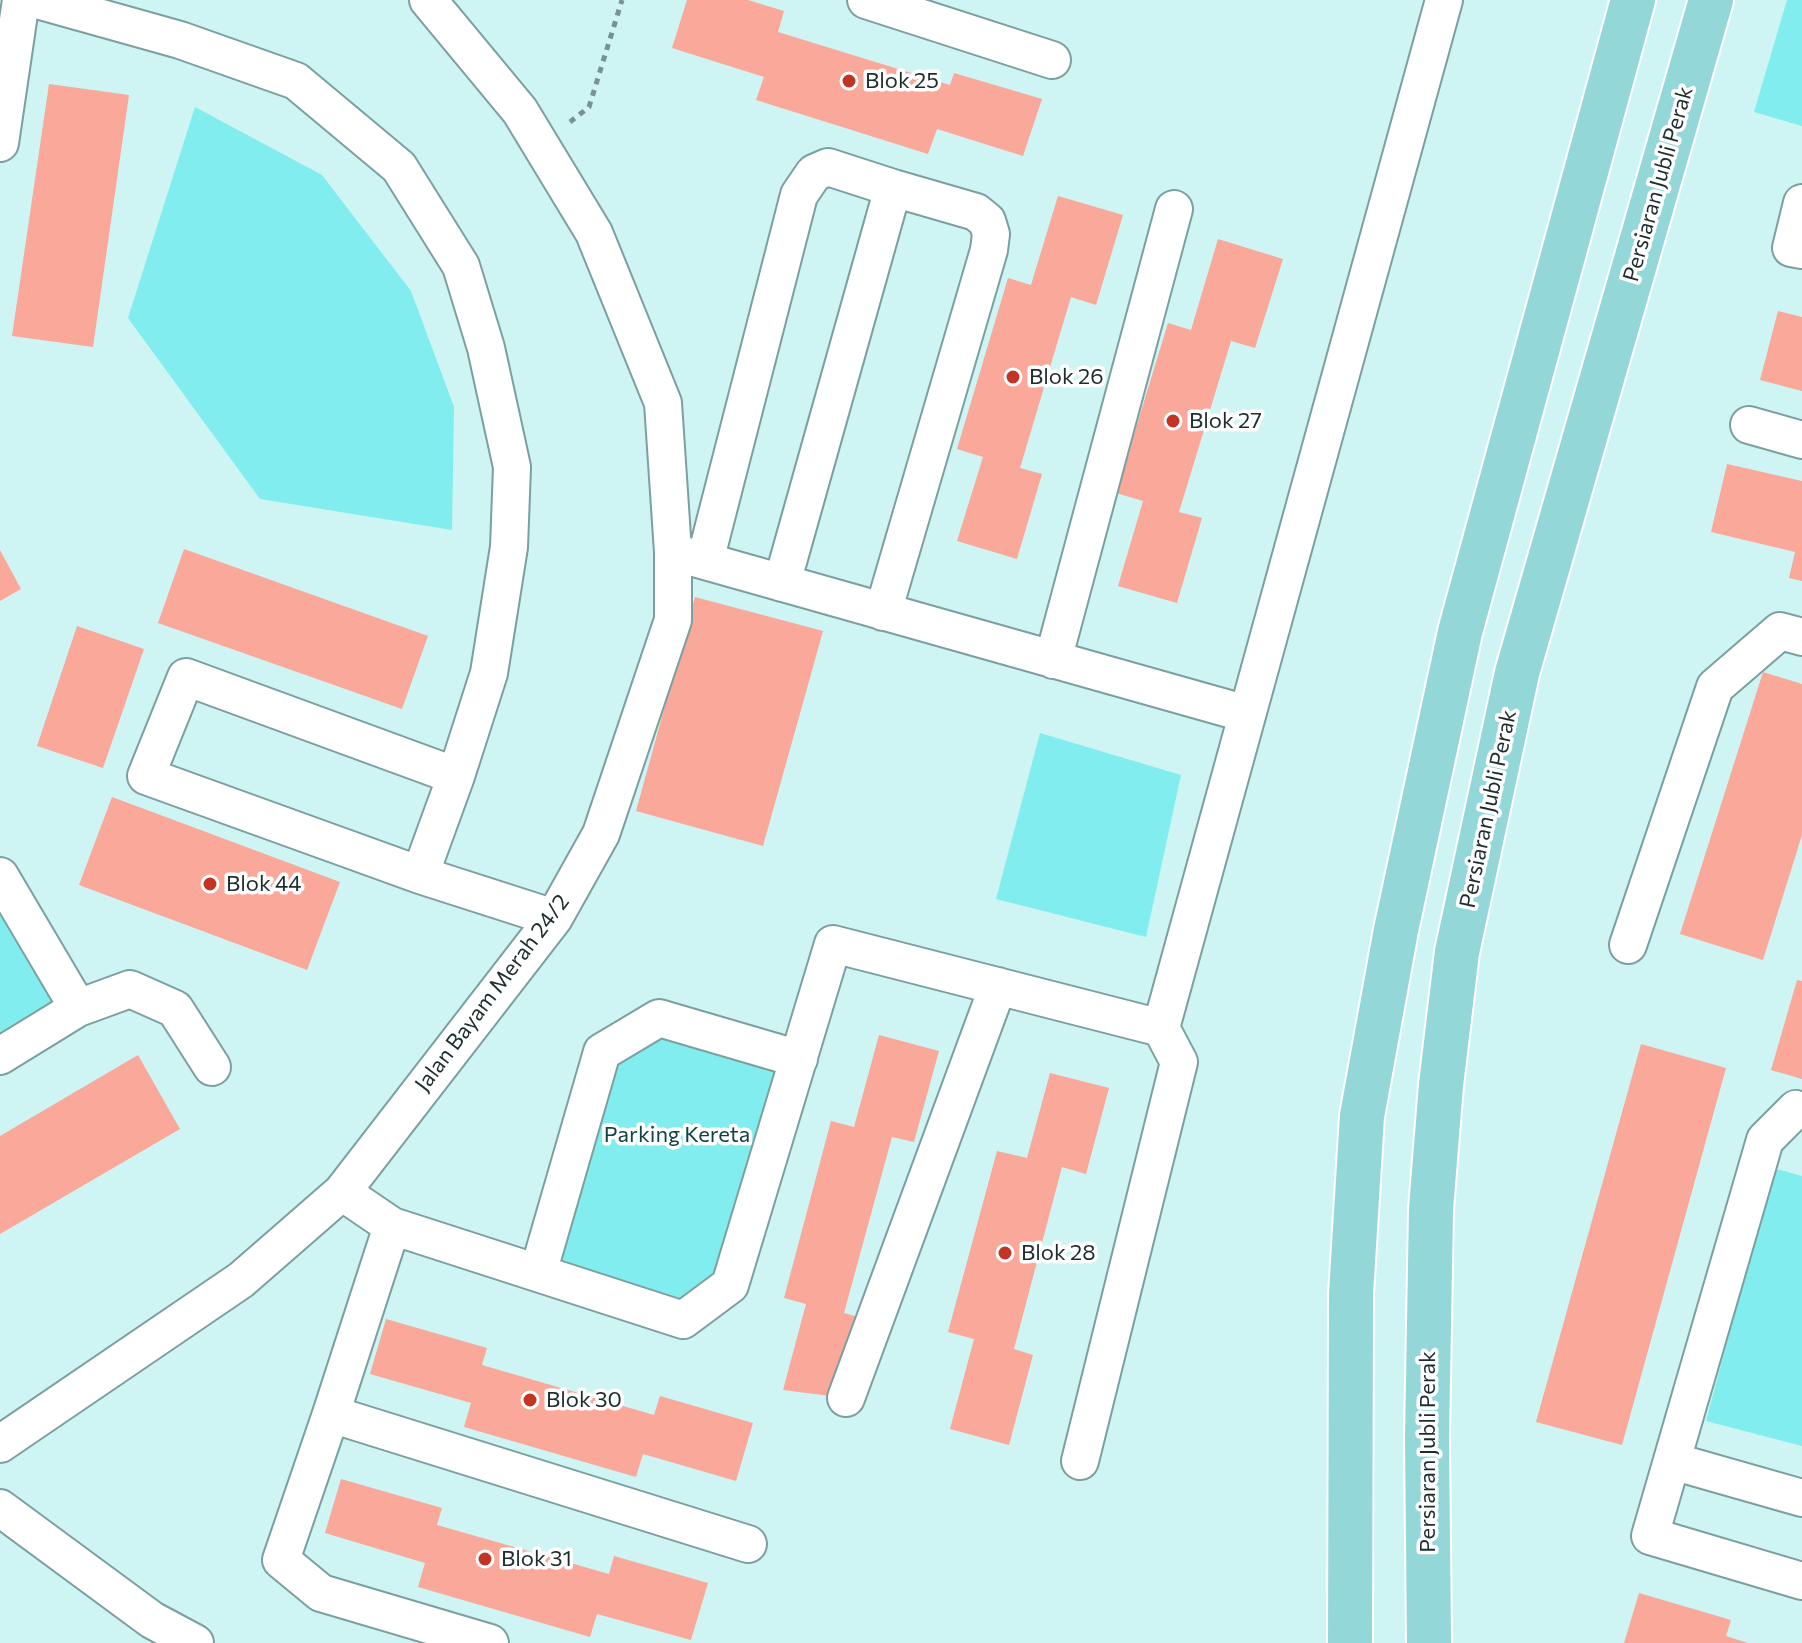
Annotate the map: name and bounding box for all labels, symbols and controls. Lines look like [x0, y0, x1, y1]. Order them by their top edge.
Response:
place label: Blok 25 [865, 68, 939, 94]
marker: Blok 25 [840, 72, 858, 90]
street label: Persiaran Jubli Perak [1618, 83, 1698, 285]
place label: Blok 26 [1029, 364, 1104, 390]
marker: Blok 26 [1004, 368, 1022, 386]
place label: Blok 27 [1189, 408, 1262, 434]
marker: Blok 27 [1164, 412, 1182, 430]
street label: Persiaran Jubli Perak [1454, 708, 1522, 910]
place label: Blok 44 [226, 871, 301, 897]
marker: Blok 44 [201, 875, 219, 893]
street label: Jalan Bayam Merah 24/2 [409, 889, 575, 1097]
park label: Parking Kereta [604, 1122, 750, 1148]
place label: Blok 28 [1021, 1240, 1096, 1266]
marker: Blok 28 [996, 1244, 1014, 1262]
street label: Persiaran Jubli Perak [1415, 1351, 1441, 1553]
place label: Blok 30 [546, 1387, 622, 1413]
marker: Blok 30 [521, 1391, 539, 1409]
place label: Blok 31 [501, 1546, 572, 1572]
marker: Blok 31 [476, 1550, 494, 1568]

